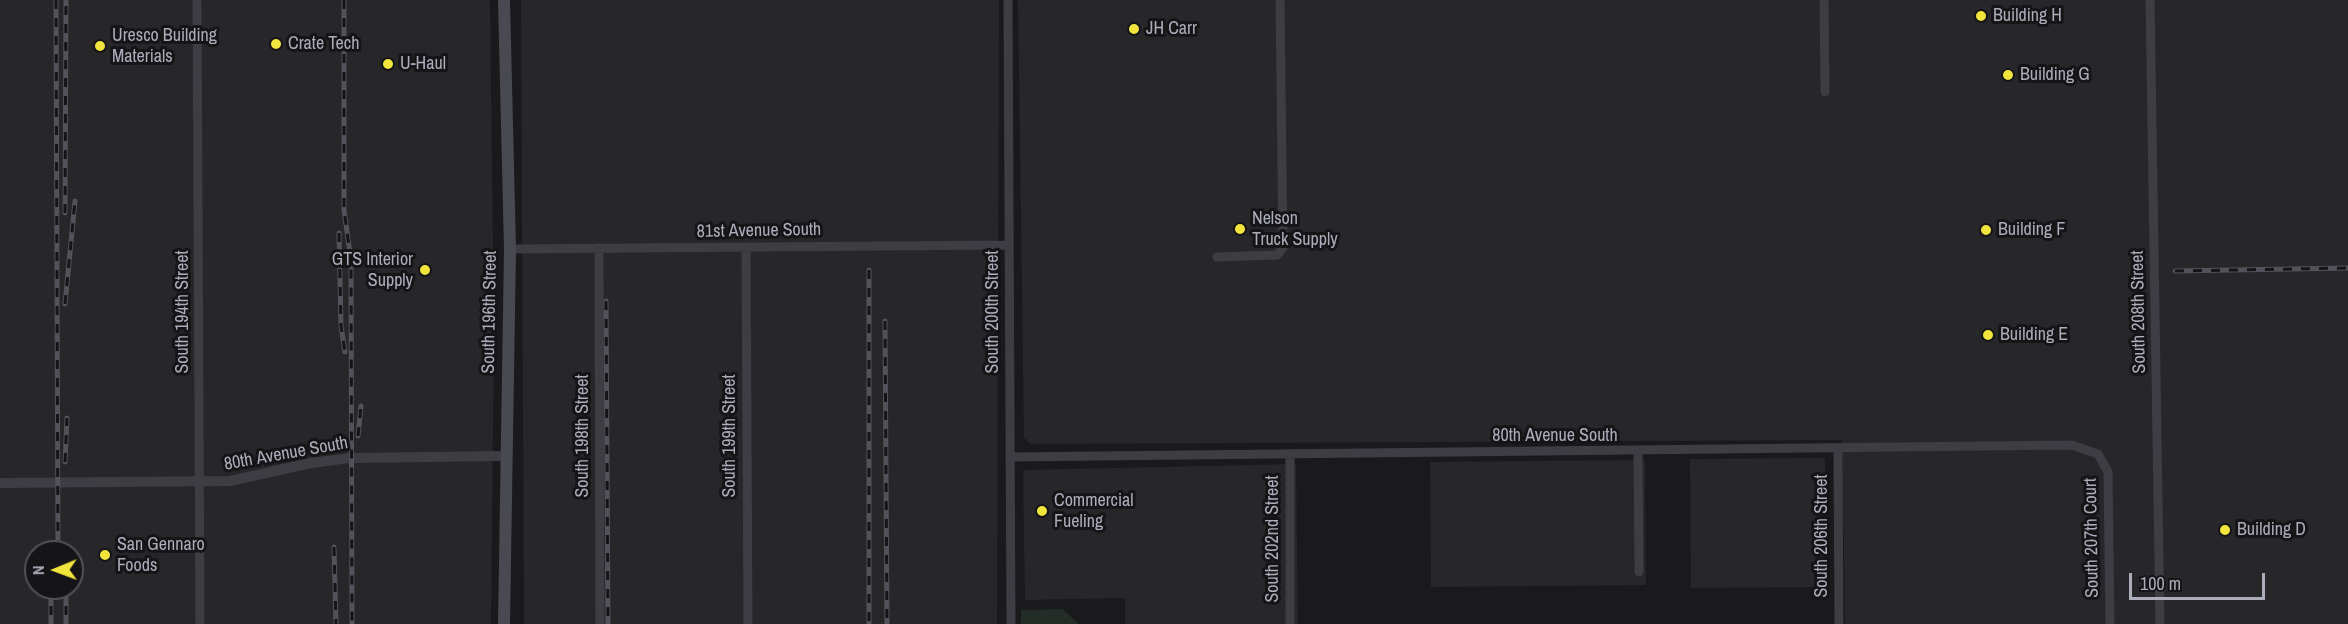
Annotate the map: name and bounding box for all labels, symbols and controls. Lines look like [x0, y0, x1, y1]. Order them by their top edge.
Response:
place label: Building H [1993, 5, 2062, 27]
marker: Building H [1974, 9, 1988, 23]
place label: JH Carr [1146, 18, 1197, 40]
marker: JH Carr [1127, 22, 1141, 36]
place label: Uresco Building Materials [112, 25, 217, 68]
place label: Crate Tech [288, 33, 359, 55]
marker: Crate Tech [269, 37, 283, 51]
marker: Uresco Building Materials [93, 39, 107, 53]
place label: U-Haul [400, 53, 446, 75]
marker: U-Haul [381, 57, 395, 71]
place label: Building G [2020, 64, 2090, 86]
marker: Building G [2001, 68, 2015, 82]
place label: Nelson Truck Supply [1252, 208, 1338, 250]
street label: 81st Avenue South [697, 219, 821, 243]
place label: Building F [1998, 219, 2065, 241]
marker: Nelson Truck Supply [1233, 222, 1247, 236]
marker: Building F [1979, 223, 1993, 237]
place label: GTS Interior Supply [332, 249, 413, 292]
street label: South 194th Street [172, 250, 194, 374]
street label: South 196th Street [478, 250, 502, 374]
street label: South 200th Street [982, 250, 1004, 374]
street label: South 208th Street [2127, 250, 2151, 374]
marker: GTS Interior Supply [418, 263, 432, 277]
place label: Building E [2000, 324, 2068, 346]
marker: Building E [1981, 328, 1995, 342]
street label: South 198th Street [572, 374, 594, 498]
street label: South 199th Street [719, 374, 741, 498]
street label: 80th Avenue South [1492, 425, 1618, 447]
street label: 80th Avenue South [222, 432, 350, 476]
street label: South 206th Street [1811, 474, 1833, 598]
street label: South 202nd Street [1262, 475, 1284, 603]
street label: South 207th Court [2080, 478, 2104, 598]
place label: Commercial Fueling [1054, 490, 1134, 532]
marker: Commercial Fueling [1035, 504, 1049, 518]
place label: Building D [2237, 519, 2306, 541]
marker: Building D [2218, 523, 2232, 537]
place label: San Gennaro Foods [117, 534, 205, 576]
north arrow [24, 540, 84, 600]
marker: San Gennaro Foods [98, 548, 112, 562]
scale bar [2132, 561, 2268, 599]
text: N [27, 565, 49, 575]
text: 100 m [2140, 571, 2181, 596]

